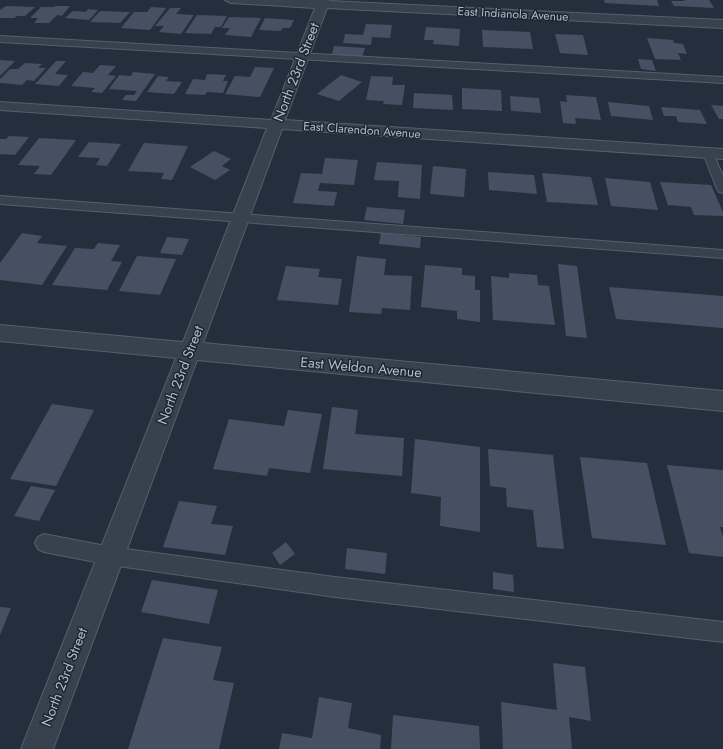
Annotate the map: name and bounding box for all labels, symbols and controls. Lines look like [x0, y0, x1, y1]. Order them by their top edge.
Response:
street label: East Indianola Avenue [457, 2, 569, 26]
street label: North 23rd Street [268, 19, 324, 124]
street label: East Clarendon Avenue [303, 117, 421, 143]
street label: North 23rd Street [152, 322, 208, 427]
street label: East Weldon Avenue [300, 352, 422, 382]
street label: North 23rd Street [36, 624, 92, 729]

